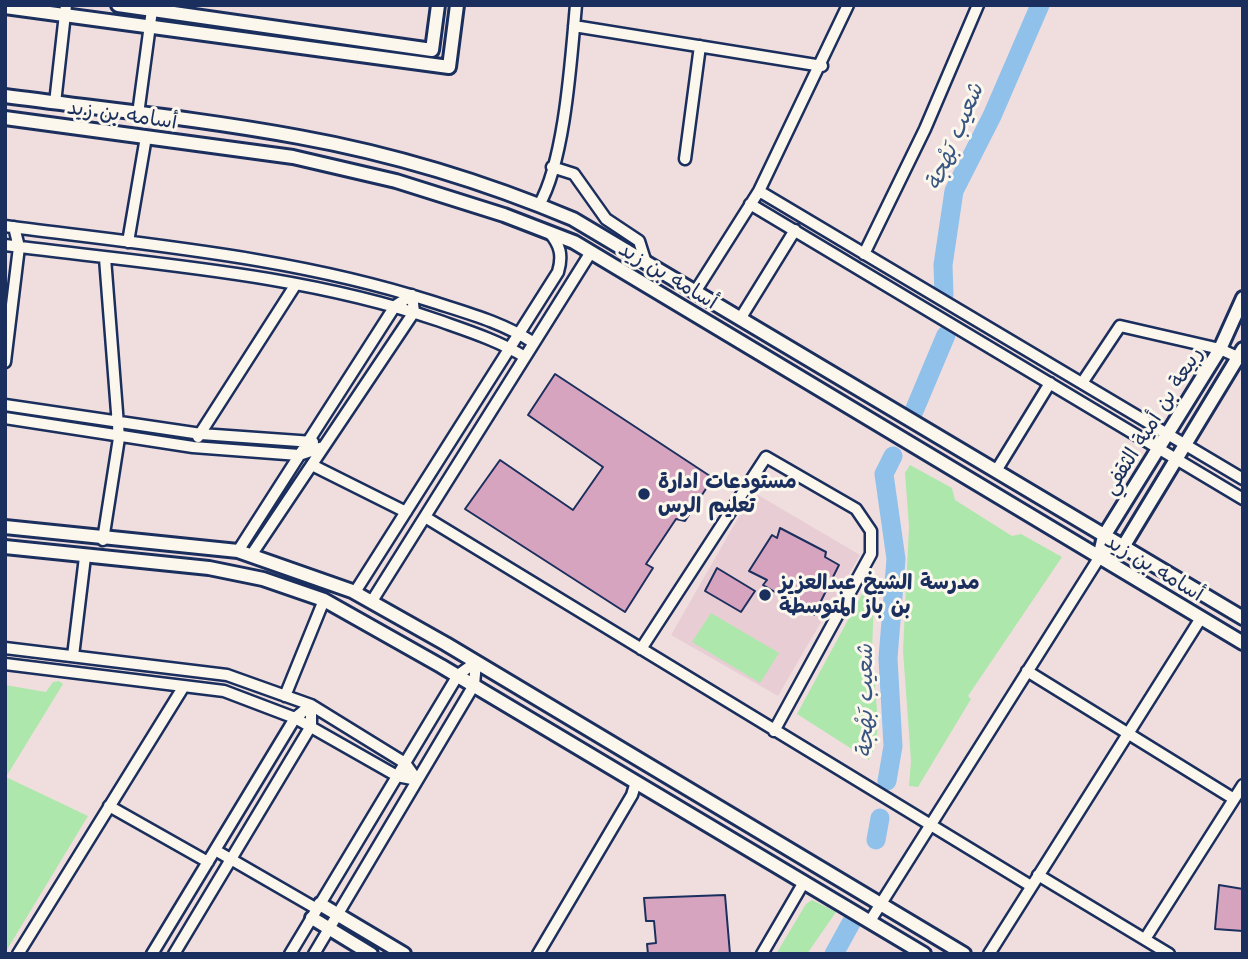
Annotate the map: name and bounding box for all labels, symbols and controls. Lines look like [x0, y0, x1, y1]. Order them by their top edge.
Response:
water label: شعيب بَهْجة [920, 79, 990, 195]
street label: أسامه بن زيد [65, 95, 179, 135]
street label: أسامه بن زيد [614, 237, 722, 315]
street label: ربيعة بن أمية الثقفي [1097, 342, 1209, 500]
place label: مستودعات ادارة تعليم الرس [658, 469, 797, 519]
marker: مستودعات ادارة تعليم الرس [636, 486, 652, 502]
street label: أسامه بن زيد [1100, 529, 1208, 607]
place label: مدرسة الشيخ عبدالعزيز بن باز المتوسطة [779, 570, 980, 620]
marker: مدرسة الشيخ عبدالعزيز بن باز المتوسطة [757, 587, 773, 603]
water label: شعيب بَهْجة [851, 644, 879, 758]

